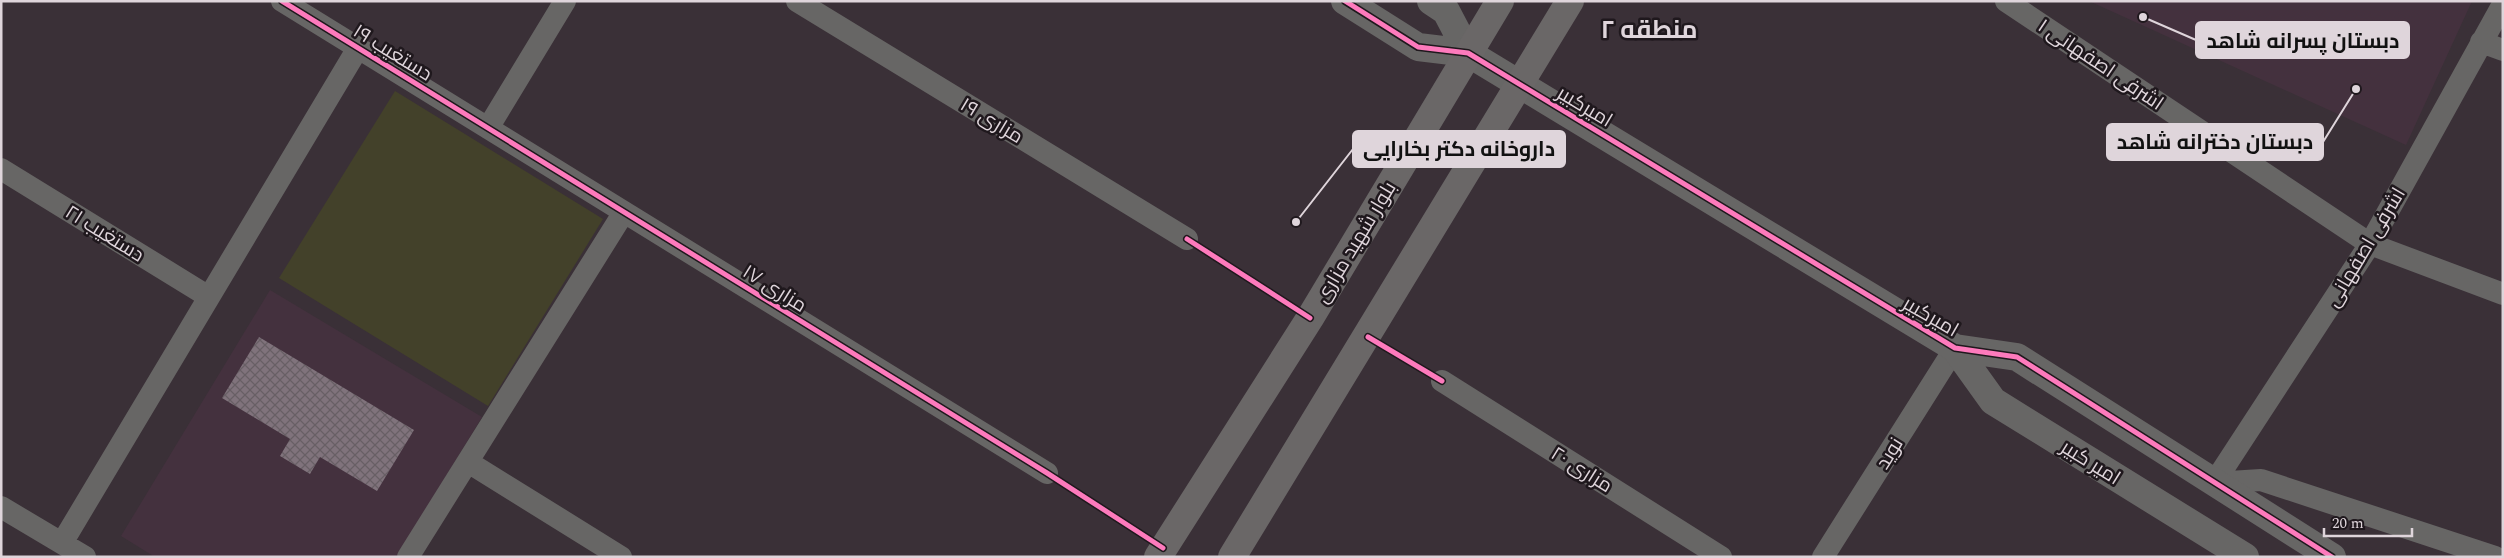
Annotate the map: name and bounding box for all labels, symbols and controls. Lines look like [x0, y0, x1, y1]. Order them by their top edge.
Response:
street label: اشرفی اصفهانی ۱ [2031, 11, 2169, 118]
district label: منطقه ۲ [1600, 12, 1698, 50]
street label: دستغیب ۱۹ [347, 17, 438, 89]
callout: دبستان پسرانه شاهد [2196, 22, 2409, 58]
text: دبستان پسرانه شاهد [2207, 26, 2399, 58]
street label: امیرکبیر [1550, 78, 1618, 135]
street label: مزاری ۱۹ [954, 90, 1029, 151]
callout: دبستان دخترانه شاهد [2107, 124, 2323, 160]
text: دبستان دخترانه شاهد [2117, 127, 2313, 159]
callout: داروخانه دکتر بخارایی [1353, 131, 1565, 167]
text: داروخانه دکتر بخارایی [1363, 134, 1555, 166]
street label: بلوار شهید مزاری [1308, 176, 1404, 309]
street label: اشرفی اصفهانی [2318, 182, 2414, 313]
street label: دستغیب ۲۱ [59, 198, 150, 270]
street label: مزاری ۱۷ [736, 257, 813, 320]
street label: امیرکبیر [1896, 288, 1964, 345]
street label: نوید [1868, 432, 1911, 475]
street label: امیر کبیر [2054, 432, 2126, 493]
street label: مزاری ۲۰ [1545, 439, 1618, 501]
scale bar [2324, 506, 2412, 538]
text: 20 m [2332, 512, 2364, 535]

